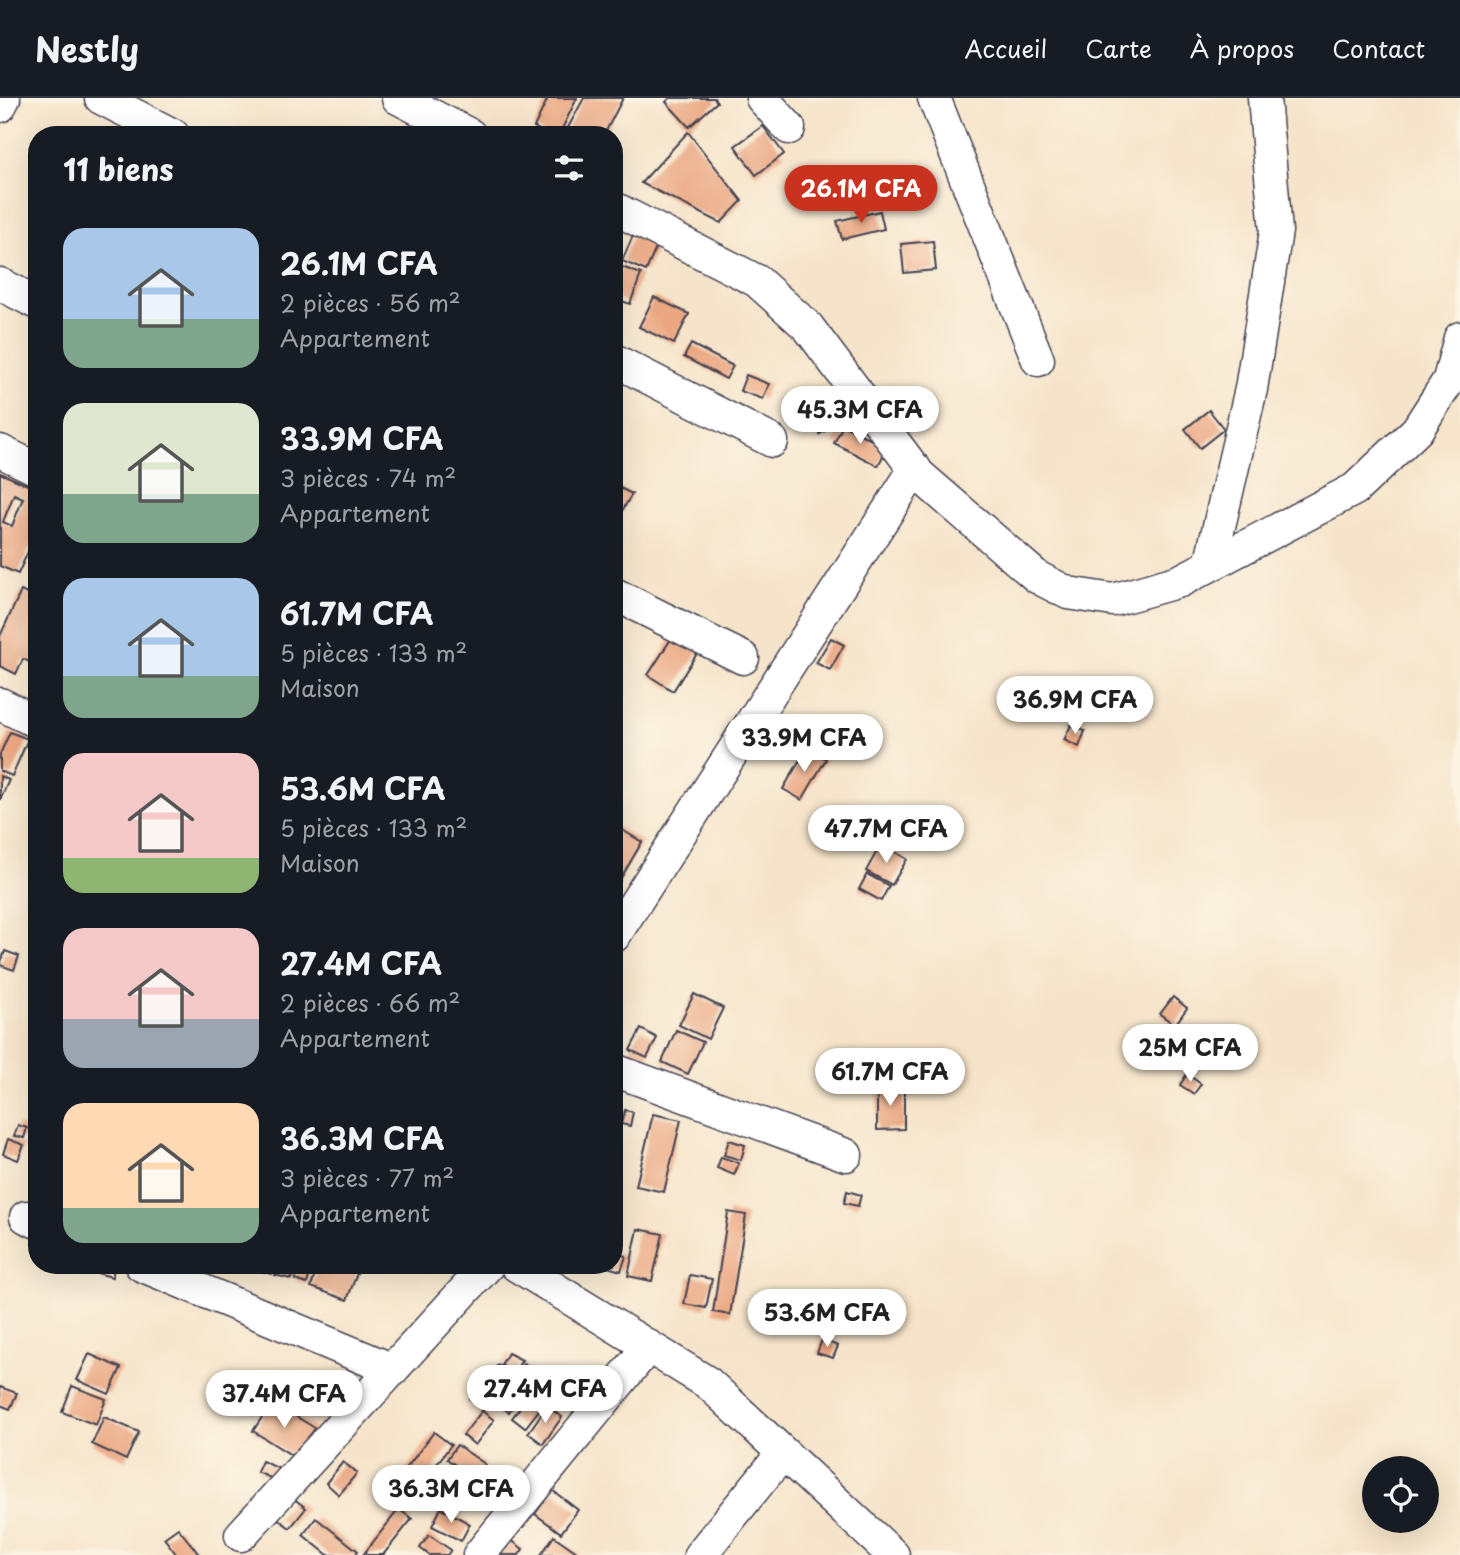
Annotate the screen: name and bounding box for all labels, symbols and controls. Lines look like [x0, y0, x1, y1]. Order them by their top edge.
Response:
text: Nestly [35, 23, 139, 73]
text: Accueil [964, 30, 1047, 66]
text: Carte [1085, 30, 1152, 66]
text: À propos [1190, 30, 1294, 66]
text: Contact [1332, 30, 1425, 66]
text: 11 biens [63, 146, 174, 191]
icon: filters [550, 149, 588, 187]
pin: 26.1M CFA [781, 166, 941, 225]
text: 26.1M CFA [800, 170, 922, 205]
text: 26.1M CFA [280, 240, 438, 285]
icon: home [119, 256, 203, 340]
text: 2 pièces · 56 m² [280, 285, 461, 320]
text: Appartement [280, 320, 430, 355]
pin: 45.3M CFA [780, 386, 940, 446]
text: 45.3M CFA [797, 391, 923, 426]
text: 33.9M CFA [280, 415, 444, 460]
icon: home [119, 431, 203, 515]
text: 3 pièces · 74 m² [280, 460, 456, 495]
text: Appartement [280, 495, 430, 530]
text: 61.7M CFA [280, 590, 434, 635]
icon: home [119, 606, 203, 690]
text: 5 pièces · 133 m² [280, 635, 467, 670]
text: Maison [280, 670, 360, 705]
pin: 36.9M CFA [995, 676, 1155, 736]
text: 36.9M CFA [1012, 681, 1138, 716]
pin: 33.9M CFA [724, 714, 884, 774]
text: 33.9M CFA [741, 719, 867, 754]
text: 53.6M CFA [280, 765, 446, 810]
icon: home [119, 781, 203, 865]
pin: 47.7M CFA [806, 806, 966, 865]
text: 5 pièces · 133 m² [280, 810, 467, 845]
text: 47.7M CFA [824, 810, 948, 845]
text: Maison [280, 845, 360, 880]
text: 27.4M CFA [280, 940, 442, 985]
icon: home [119, 956, 203, 1040]
text: 2 pièces · 66 m² [280, 985, 460, 1020]
text: Appartement [280, 1020, 430, 1055]
pin: 25M CFA [1125, 1024, 1255, 1084]
text: 25M CFA [1138, 1029, 1242, 1064]
pin: 61.7M CFA [810, 1048, 970, 1108]
text: 61.7M CFA [831, 1053, 949, 1088]
text: 36.3M CFA [280, 1115, 445, 1160]
icon: home [119, 1131, 203, 1215]
text: 3 pièces · 77 m² [280, 1160, 454, 1195]
text: Appartement [280, 1195, 430, 1230]
pin: 53.6M CFA [747, 1290, 907, 1349]
text: 53.6M CFA [764, 1294, 890, 1329]
pin: 27.4M CFA [465, 1366, 625, 1425]
pin: 37.4M CFA [204, 1370, 364, 1430]
text: 27.4M CFA [483, 1370, 607, 1405]
text: 37.4M CFA [222, 1375, 346, 1410]
map controls [1362, 1456, 1439, 1533]
button: locate [1362, 1456, 1439, 1533]
pin: 36.3M CFA [371, 1466, 531, 1525]
text: 36.3M CFA [388, 1470, 514, 1505]

